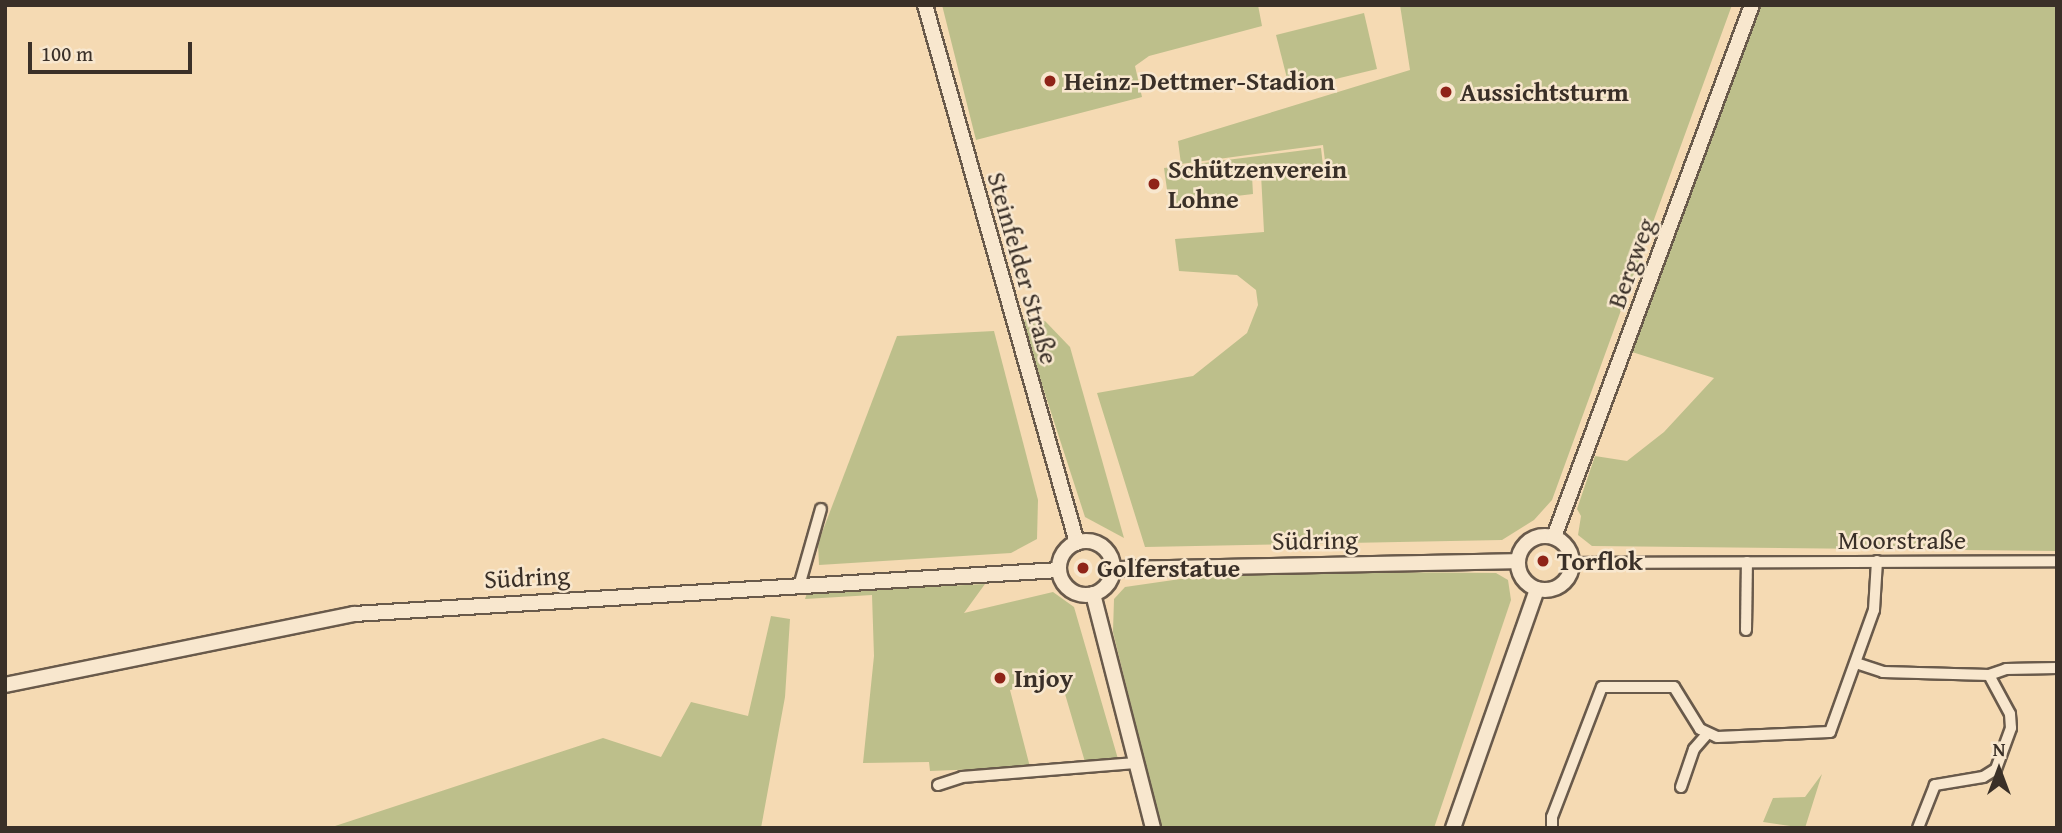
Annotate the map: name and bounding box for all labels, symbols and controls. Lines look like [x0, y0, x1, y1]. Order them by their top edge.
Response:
scale bar [32, 28, 196, 72]
text: 100 m [41, 38, 93, 69]
place label: Heinz-Dettmer-Stadion [1064, 65, 1335, 97]
marker: Heinz-Dettmer-Stadion [1042, 73, 1058, 89]
place label: Aussichtsturm [1460, 76, 1629, 108]
marker: Aussichtsturm [1438, 84, 1454, 100]
place label: Schützenverein Lohne [1168, 153, 1347, 214]
street label: Steinfelder Straße [981, 168, 1065, 368]
marker: Schützenverein Lohne [1146, 176, 1162, 192]
street label: Bergweg [1600, 214, 1662, 312]
street label: Südring [1272, 524, 1358, 556]
street label: Moorstraße [1838, 524, 1966, 556]
place label: Torflok [1557, 545, 1643, 577]
place label: Golferstatue [1097, 552, 1240, 584]
marker: Torflok [1535, 553, 1551, 569]
street label: Südring [483, 559, 571, 595]
marker: Golferstatue [1075, 560, 1091, 576]
place label: Injoy [1014, 662, 1073, 694]
marker: Injoy [992, 670, 1008, 686]
north arrow [1964, 735, 2034, 805]
text: N [1993, 735, 2005, 763]

